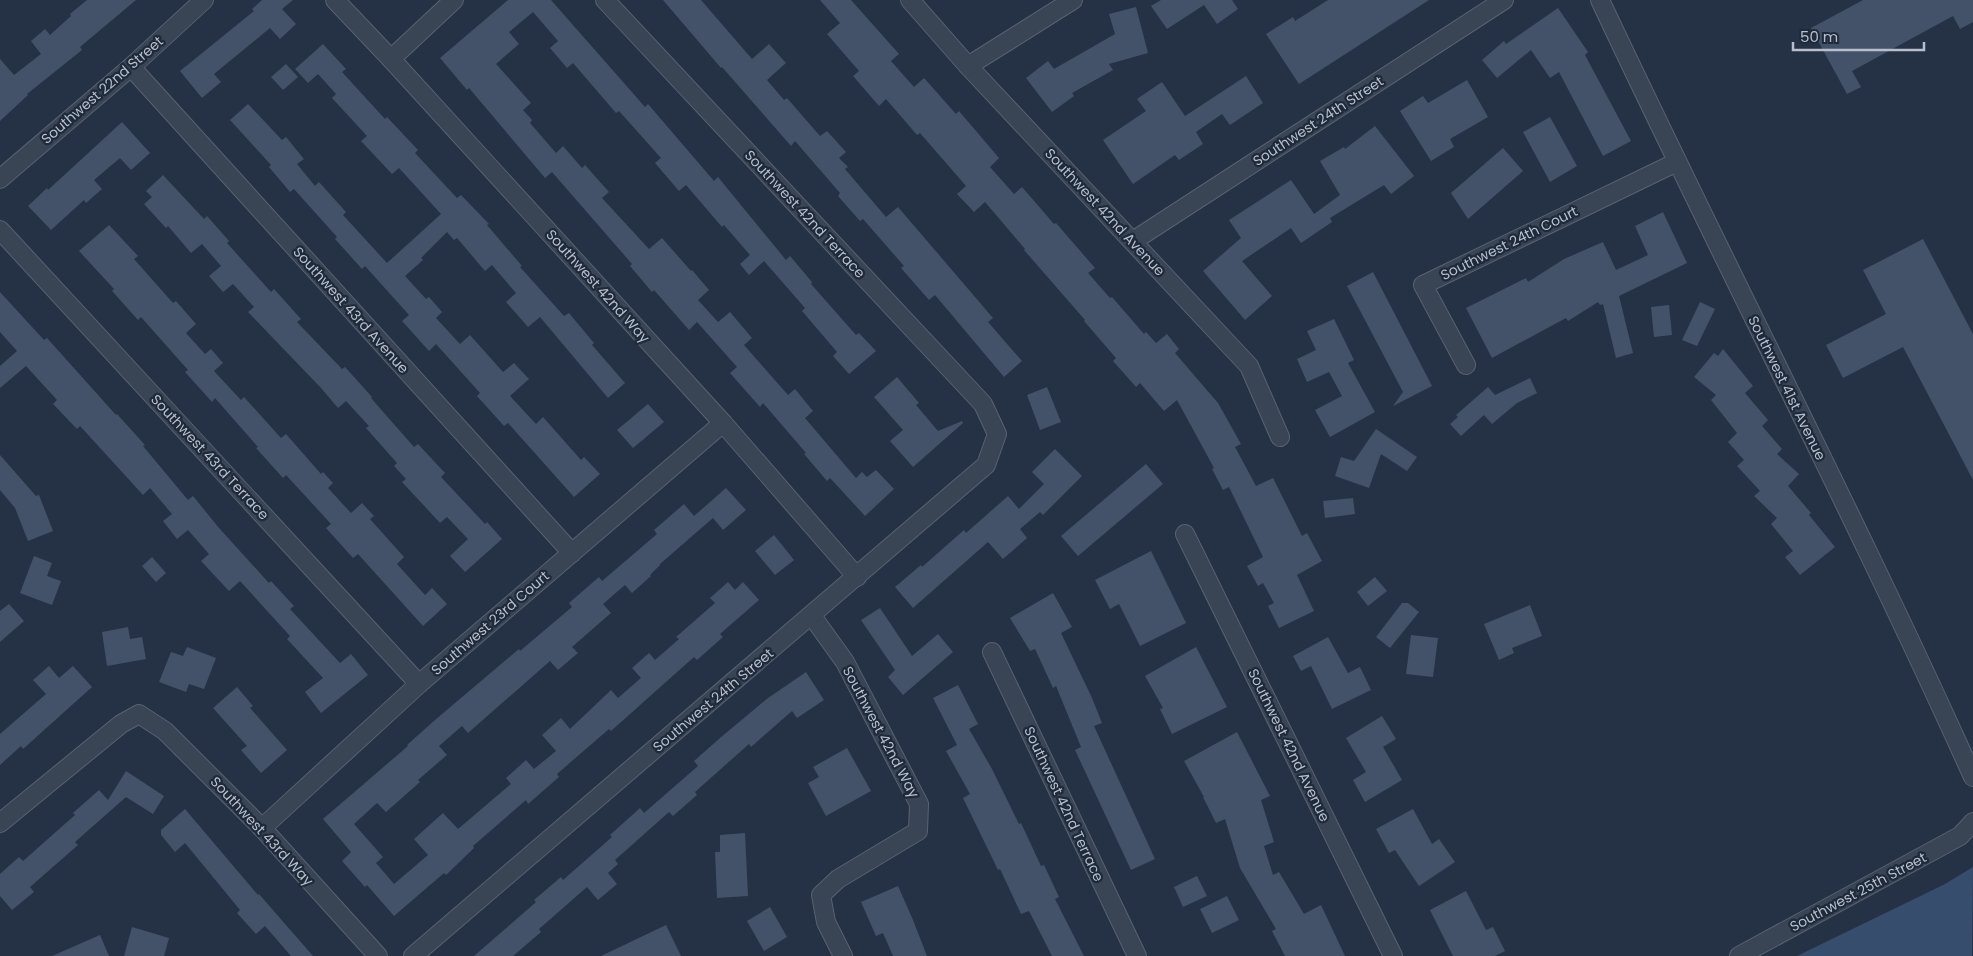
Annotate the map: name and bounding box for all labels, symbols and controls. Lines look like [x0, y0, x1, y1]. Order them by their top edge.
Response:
scale bar [1793, 20, 1924, 52]
text: 50 m [1800, 26, 1838, 47]
street label: Southwest 22nd Street [37, 31, 167, 149]
street label: Southwest 24th Street [1249, 71, 1387, 171]
street label: Southwest 42nd Avenue [1040, 144, 1170, 281]
street label: Southwest 42nd Terrace [740, 145, 870, 283]
street label: Southwest 24th Court [1437, 201, 1581, 285]
street label: Southwest 42nd Way [542, 225, 655, 347]
street label: Southwest 43rd Avenue [289, 242, 414, 378]
street label: Southwest 41st Avenue [1743, 312, 1831, 464]
street label: Southwest 43rd Terrace [146, 390, 274, 525]
street label: Southwest 23rd Court [427, 566, 553, 680]
street label: Southwest 24th Street [648, 643, 778, 757]
street label: Southwest 42nd Way [838, 663, 924, 801]
street label: Southwest 42nd Avenue [1243, 665, 1335, 825]
street label: Southwest 42nd Terrace [1019, 723, 1109, 885]
street label: Southwest 43rd Way [206, 772, 318, 890]
street label: Southwest 25th Street [1786, 847, 1930, 937]

